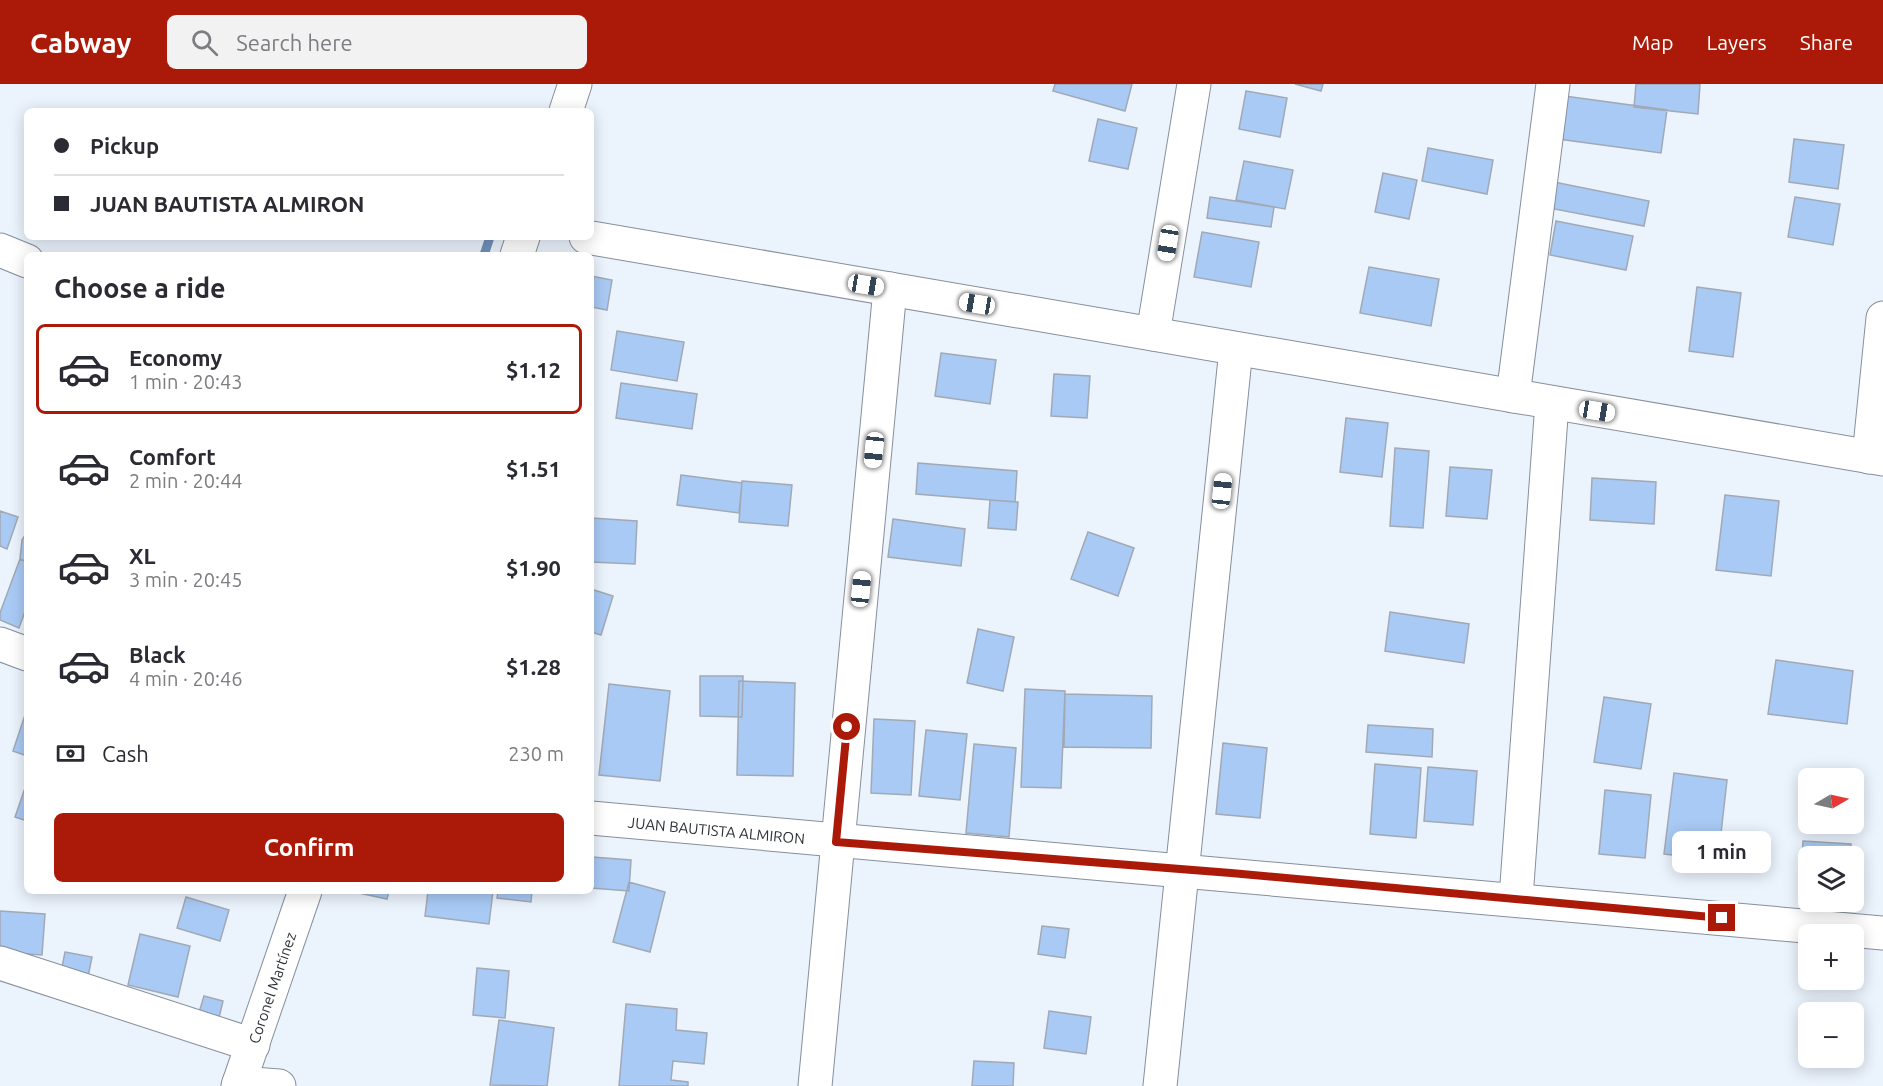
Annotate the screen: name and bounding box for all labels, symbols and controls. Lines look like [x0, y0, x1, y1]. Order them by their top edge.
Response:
search box [167, 15, 587, 69]
icon: search [188, 26, 221, 59]
text: Cabway [30, 27, 131, 58]
text: Search here [236, 30, 353, 55]
text: Map [1632, 30, 1673, 54]
text: Layers [1706, 30, 1767, 54]
text: Share [1800, 30, 1853, 54]
text: Pickup [90, 133, 159, 158]
text: JUAN BAUTISTA ALMIRON [90, 191, 364, 216]
car [1156, 224, 1180, 262]
text: Choose a ride [54, 273, 226, 303]
car [847, 273, 885, 297]
car [958, 292, 996, 316]
icon: car [57, 342, 111, 396]
text: Economy [129, 345, 222, 370]
text: $1.12 [506, 357, 561, 382]
text: 1 min · 20:43 [129, 370, 243, 393]
car [1578, 399, 1616, 423]
car [863, 431, 885, 469]
icon: car [57, 441, 111, 495]
text: Comfort [129, 444, 216, 469]
text: $1.51 [506, 456, 561, 481]
text: 2 min · 20:44 [129, 469, 243, 492]
car [1211, 472, 1233, 510]
icon: car [57, 540, 111, 594]
text: XL [129, 543, 156, 568]
text: $1.90 [506, 555, 561, 580]
text: 3 min · 20:45 [129, 568, 243, 591]
car [850, 570, 872, 608]
icon: car [57, 639, 111, 693]
text: Black [129, 642, 186, 667]
text: $1.28 [506, 654, 561, 679]
text: 4 min · 20:46 [129, 667, 243, 690]
route start [833, 713, 860, 740]
icon: cash [54, 737, 87, 770]
text: Cash [102, 741, 149, 766]
text: 230 m [508, 742, 564, 765]
north arrow [1798, 768, 1864, 834]
map controls [1798, 768, 1864, 1068]
button: Confirm [54, 813, 564, 882]
street label: JUAN BAUTISTA ALMIRON [627, 813, 806, 847]
callout: 1 min [1672, 831, 1772, 873]
text: 1 min [1696, 840, 1747, 863]
button: layers [1798, 846, 1864, 912]
route end [1708, 904, 1735, 931]
button: + [1798, 924, 1864, 990]
street label: Coronel Martínez [245, 930, 299, 1045]
button: − [1798, 1002, 1864, 1068]

